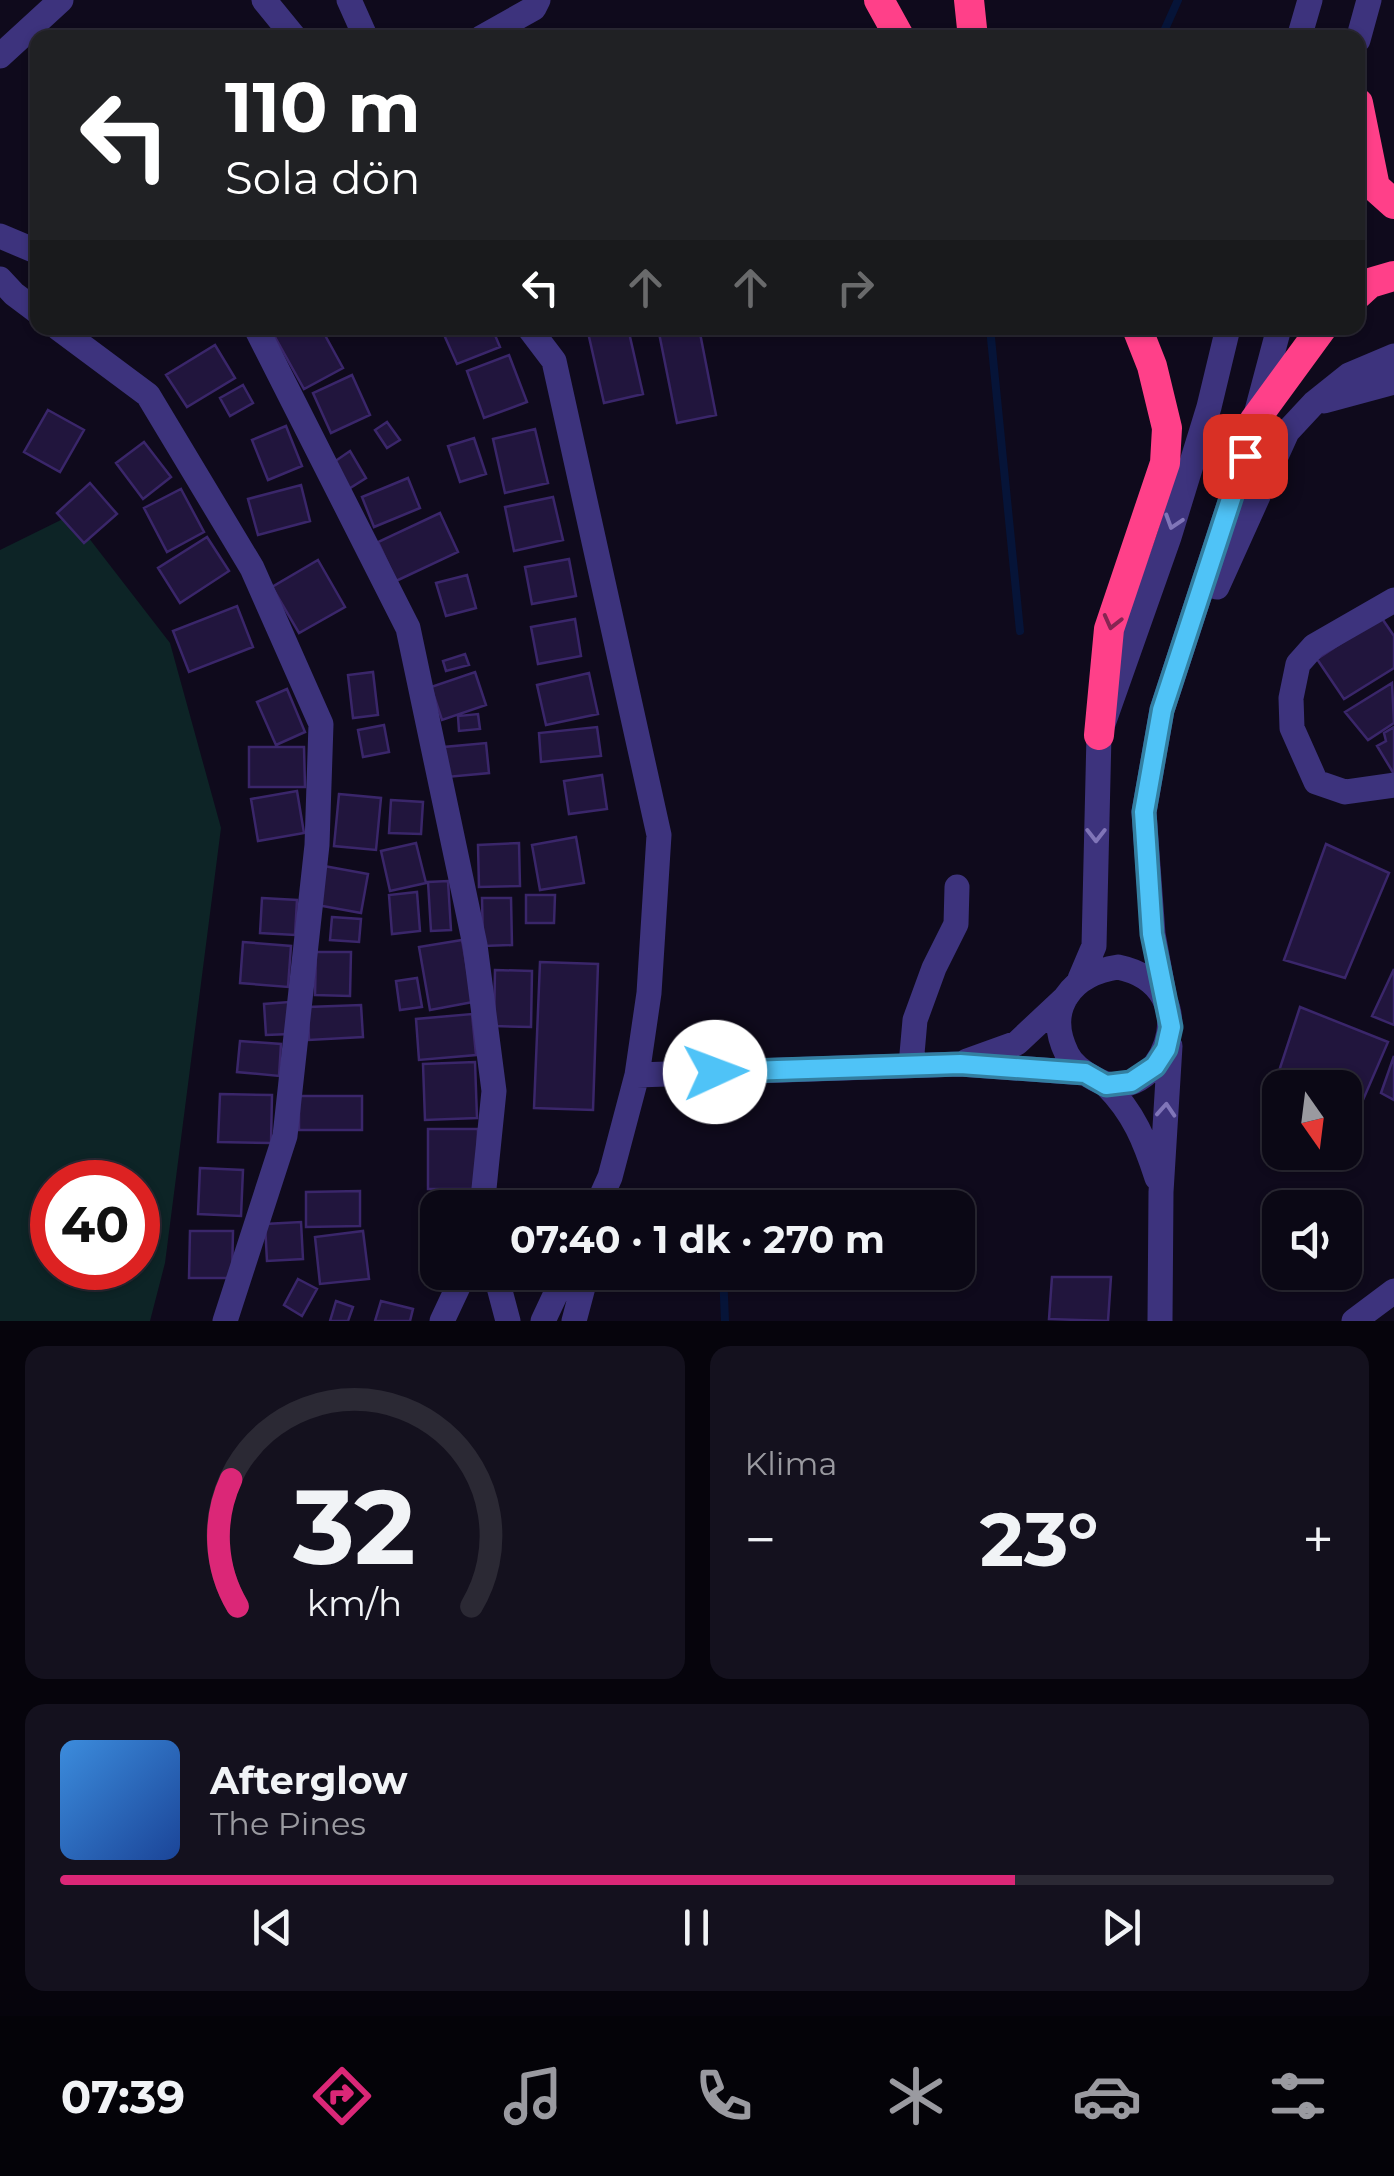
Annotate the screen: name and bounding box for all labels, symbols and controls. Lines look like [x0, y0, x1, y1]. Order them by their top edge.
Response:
text: 110 m [225, 64, 421, 150]
icon: left [60, 70, 190, 200]
text: Sola dön [225, 150, 420, 205]
icon: left [513, 260, 568, 315]
icon: ahead [618, 260, 673, 315]
icon: ahead [723, 260, 778, 315]
icon: right [828, 260, 883, 315]
pin [1203, 414, 1288, 499]
icon: arrive [1218, 429, 1273, 484]
one-way arrow [1164, 513, 1185, 530]
one-way arrow [1103, 612, 1124, 630]
one-way arrow [1085, 828, 1107, 843]
position arrow [663, 1020, 767, 1124]
north arrow [1262, 1070, 1362, 1170]
map controls [1262, 1070, 1362, 1290]
one-way arrow [1155, 1101, 1177, 1117]
speed limit sign: 40 [30, 1160, 160, 1290]
button: sound [1262, 1190, 1362, 1290]
text: 07:40 · 1 dk · 270 m [510, 1216, 885, 1263]
text: Klima [745, 1444, 837, 1483]
text: 32 [293, 1463, 416, 1590]
text: 23° [980, 1493, 1099, 1585]
text: − [745, 1506, 776, 1573]
text: + [1302, 1506, 1334, 1573]
text: km/h [307, 1581, 402, 1625]
text: Afterglow [210, 1757, 408, 1804]
text: The Pines [210, 1804, 366, 1843]
icon: previous [245, 1900, 300, 1955]
icon: pause [669, 1900, 724, 1955]
icon: next [1094, 1900, 1149, 1955]
icon: directions [307, 2061, 377, 2131]
icon: music [498, 2061, 568, 2131]
icon: phone [689, 2061, 759, 2131]
icon: climate [881, 2061, 951, 2131]
icon: car [1072, 2061, 1142, 2131]
icon: filters [1263, 2061, 1333, 2131]
text: 07:39 [61, 2069, 185, 2124]

